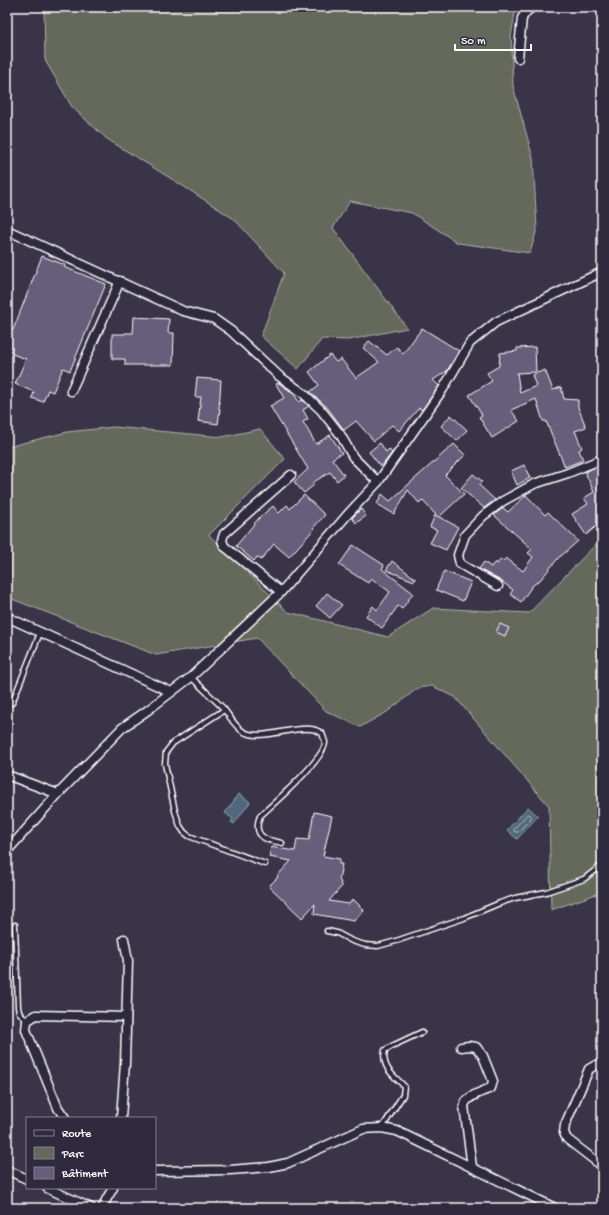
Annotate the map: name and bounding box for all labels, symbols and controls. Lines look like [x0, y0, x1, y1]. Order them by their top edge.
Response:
scale bar [455, 26, 531, 52]
text: 50 m [461, 35, 486, 49]
legend [26, 1117, 156, 1189]
text: Route [62, 1128, 92, 1142]
text: Parc [61, 1148, 85, 1162]
text: Bâtiment [61, 1168, 109, 1182]

